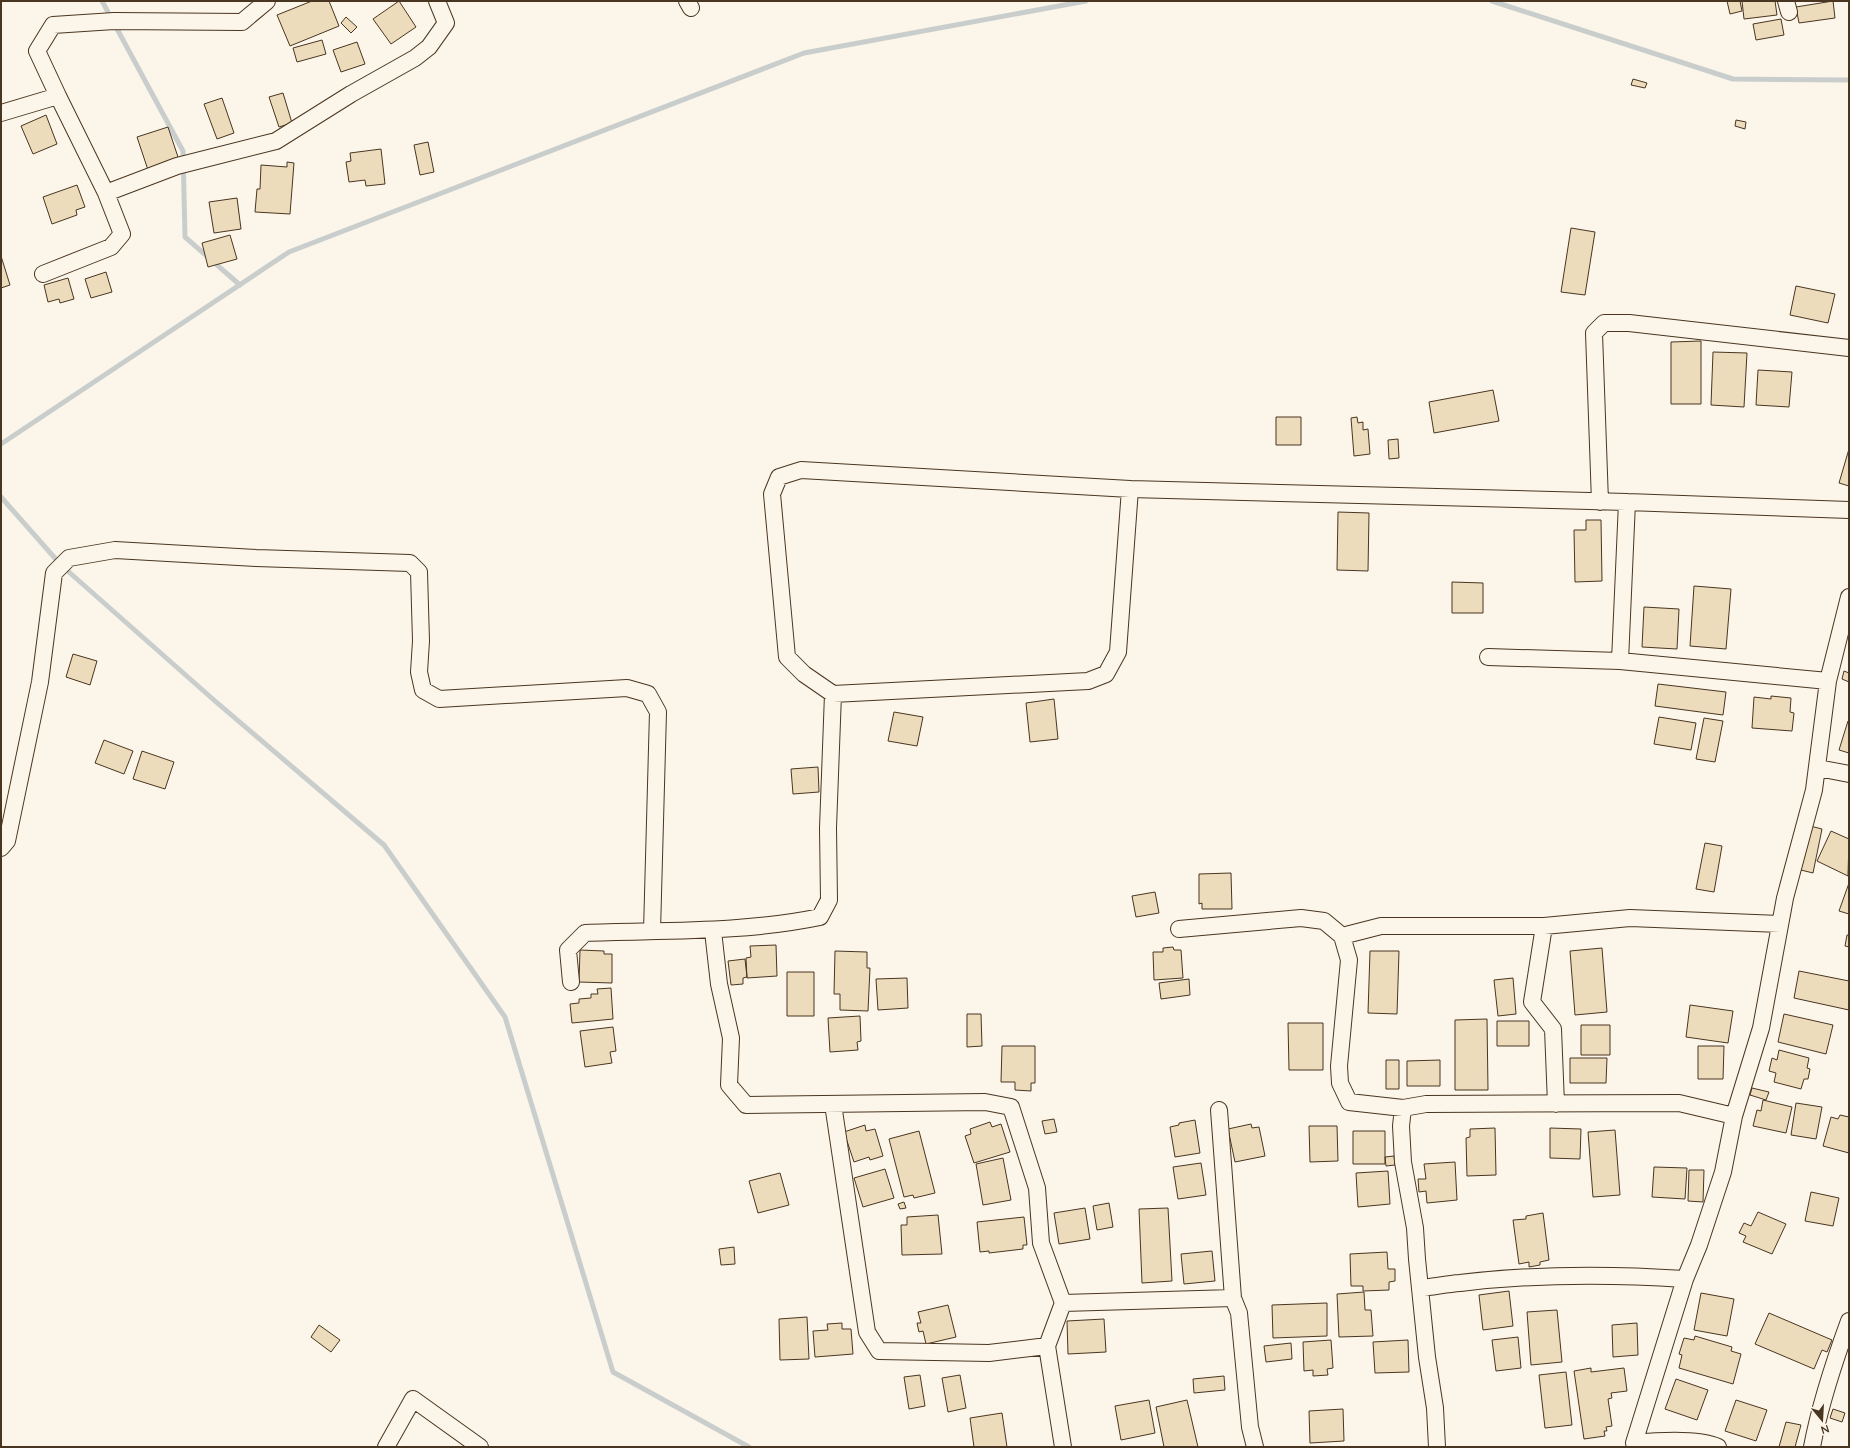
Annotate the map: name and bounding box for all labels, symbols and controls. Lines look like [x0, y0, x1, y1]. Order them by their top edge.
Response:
north arrow [1802, 1400, 1842, 1440]
text: N [1819, 1422, 1831, 1437]

